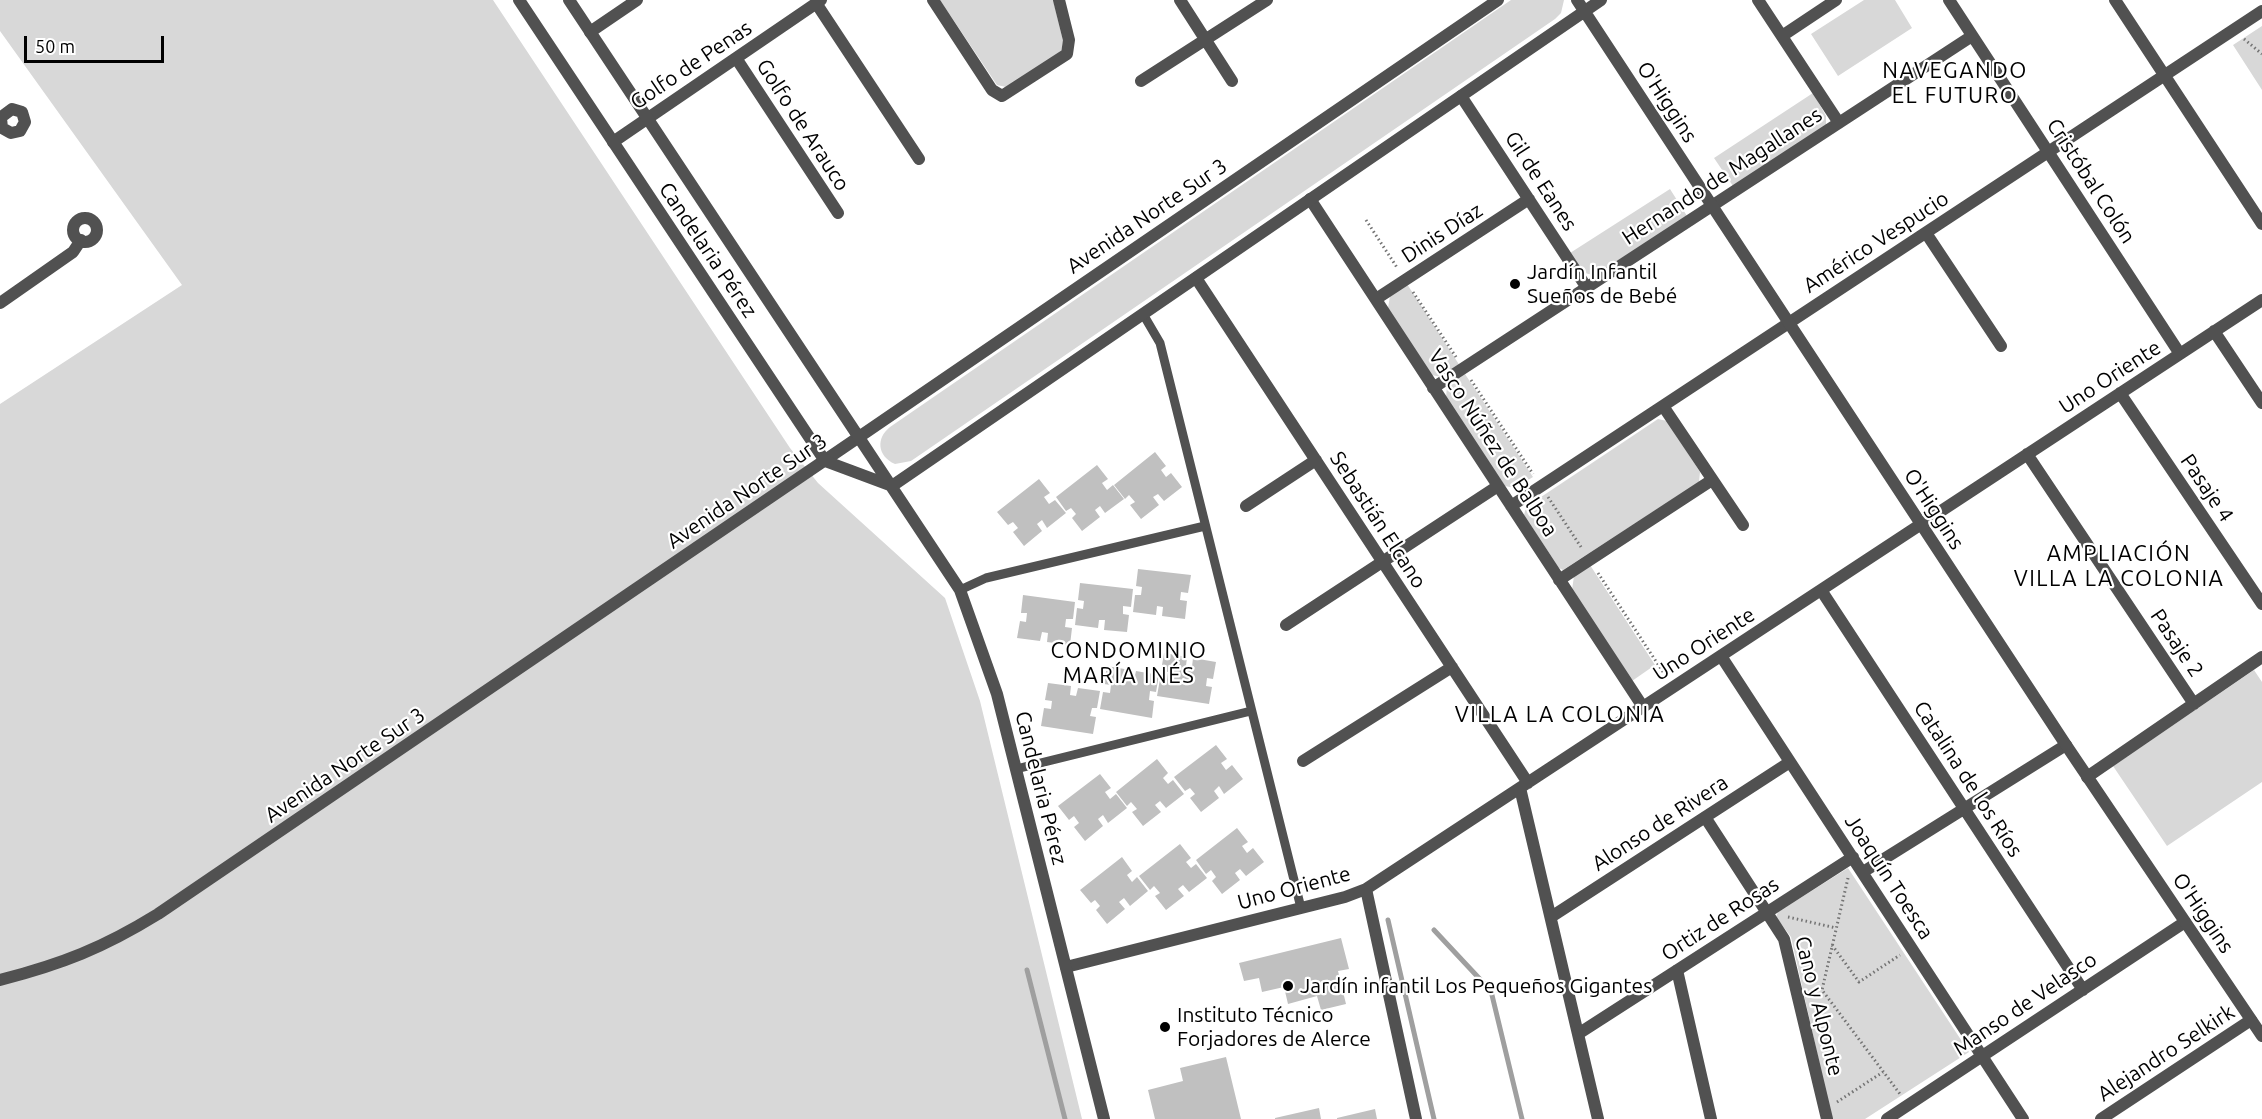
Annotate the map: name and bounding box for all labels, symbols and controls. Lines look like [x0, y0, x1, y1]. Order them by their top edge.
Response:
street label: Golfo de Penas [625, 15, 757, 115]
scale bar [27, 24, 166, 62]
text: 50 m [35, 36, 75, 56]
street label: Golfo de Arauco [751, 54, 855, 196]
street label: O'Higgins [1632, 57, 1702, 147]
district label: NAVEGANDO EL FUTURO [1882, 58, 2028, 110]
street label: Hernando de Magallanes [1617, 102, 1827, 250]
street label: Cristóbal Colón [2041, 114, 2141, 248]
street label: Gil de Eanes [1500, 127, 1582, 235]
street label: Avenida Norte Sur 3 [1062, 153, 1232, 279]
street label: Candelaria Pérez [654, 178, 762, 322]
street label: Américo Vespucio [1799, 186, 1953, 298]
street label: Dinis Díaz [1397, 198, 1487, 268]
place label: Jardín Infantil Sueños de Bebé [1527, 259, 1677, 309]
marker: Jardín Infantil Sueños de Bebé [1508, 277, 1522, 291]
street label: Uno Oriente [2054, 335, 2166, 419]
street label: Vasco Núñez de Balboa [1423, 345, 1563, 541]
street label: Avenida Norte Sur 3 [662, 428, 832, 554]
street label: Sebastián Elcano [1324, 447, 1432, 593]
street label: Pasaje 4 [2175, 449, 2239, 527]
street label: O'Higgins [1899, 464, 1969, 554]
district label: AMPLIACIÓN VILLA LA COLONIA [2014, 541, 2224, 592]
street label: Uno Oriente [1648, 602, 1760, 686]
street label: Pasaje 2 [2145, 604, 2209, 682]
district label: CONDOMINIO MARÍA INÉS [1051, 638, 1207, 690]
street label: Catalina de los Ríos [1908, 696, 2028, 862]
street label: Avenida Norte Sur 3 [260, 702, 430, 828]
district label: VILLA LA COLONIA [1455, 702, 1665, 728]
street label: Candelaria Pérez [1010, 709, 1072, 867]
street label: Alonso de Rivera [1587, 770, 1733, 876]
street label: Joaquín Toesca [1839, 810, 1939, 944]
street label: Uno Oriente [1235, 861, 1353, 915]
street label: O'Higgins [2167, 868, 2239, 958]
street label: Ortiz de Rosas [1656, 872, 1784, 966]
street label: Cano y Alponte [1789, 933, 1849, 1079]
street label: Manso de Velasco [1949, 947, 2101, 1061]
place label: Jardín infantil Los Pequeños Gigantes [1300, 973, 1652, 999]
marker: Jardín infantil Los Pequeños Gigantes [1281, 979, 1295, 993]
street label: Alejandro Selkirk [2093, 999, 2239, 1107]
place label: Instituto Técnico Forjadores de Alerce [1177, 1002, 1371, 1052]
marker: Instituto Técnico Forjadores de Alerce [1158, 1020, 1172, 1034]

